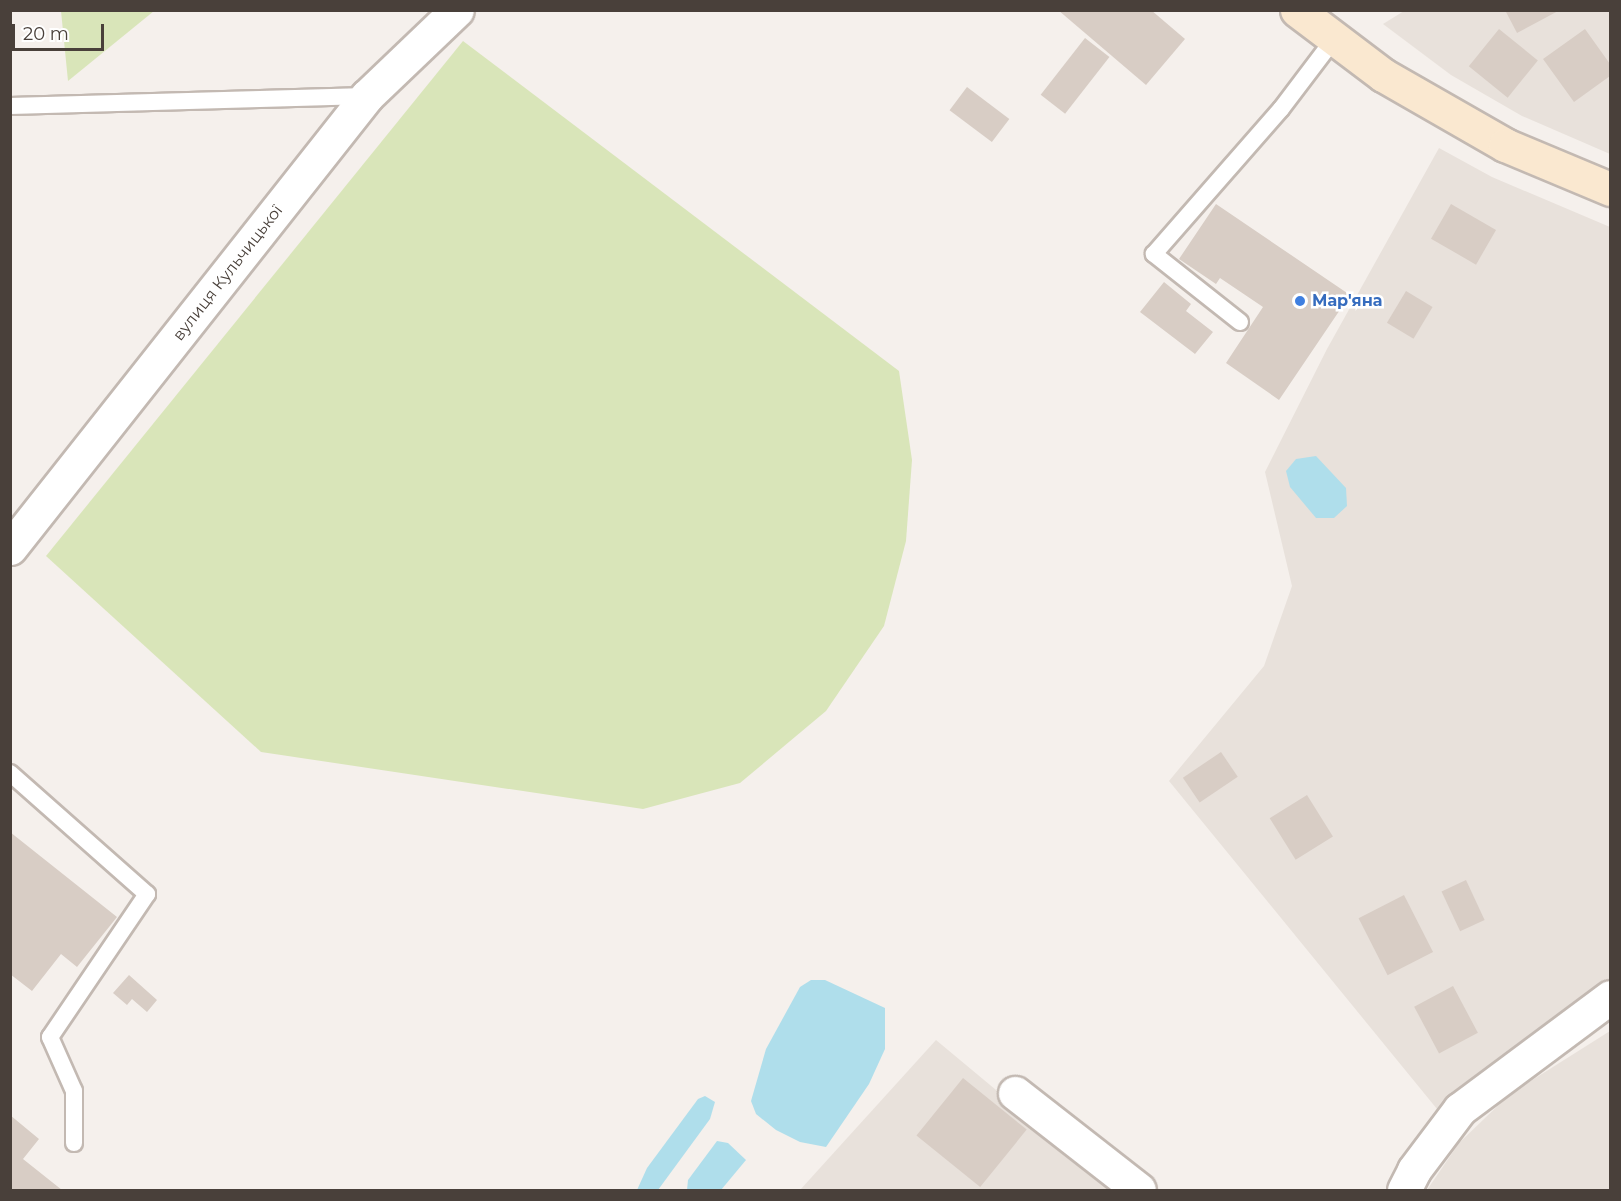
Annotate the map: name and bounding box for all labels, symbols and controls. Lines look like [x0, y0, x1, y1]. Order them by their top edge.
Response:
scale bar [15, 12, 106, 50]
text: 20 m [23, 23, 69, 45]
street label: вулиця Кульчицької [169, 201, 287, 345]
place label: Мар'яна [1312, 291, 1382, 311]
marker: Мар'яна [1293, 294, 1307, 308]

